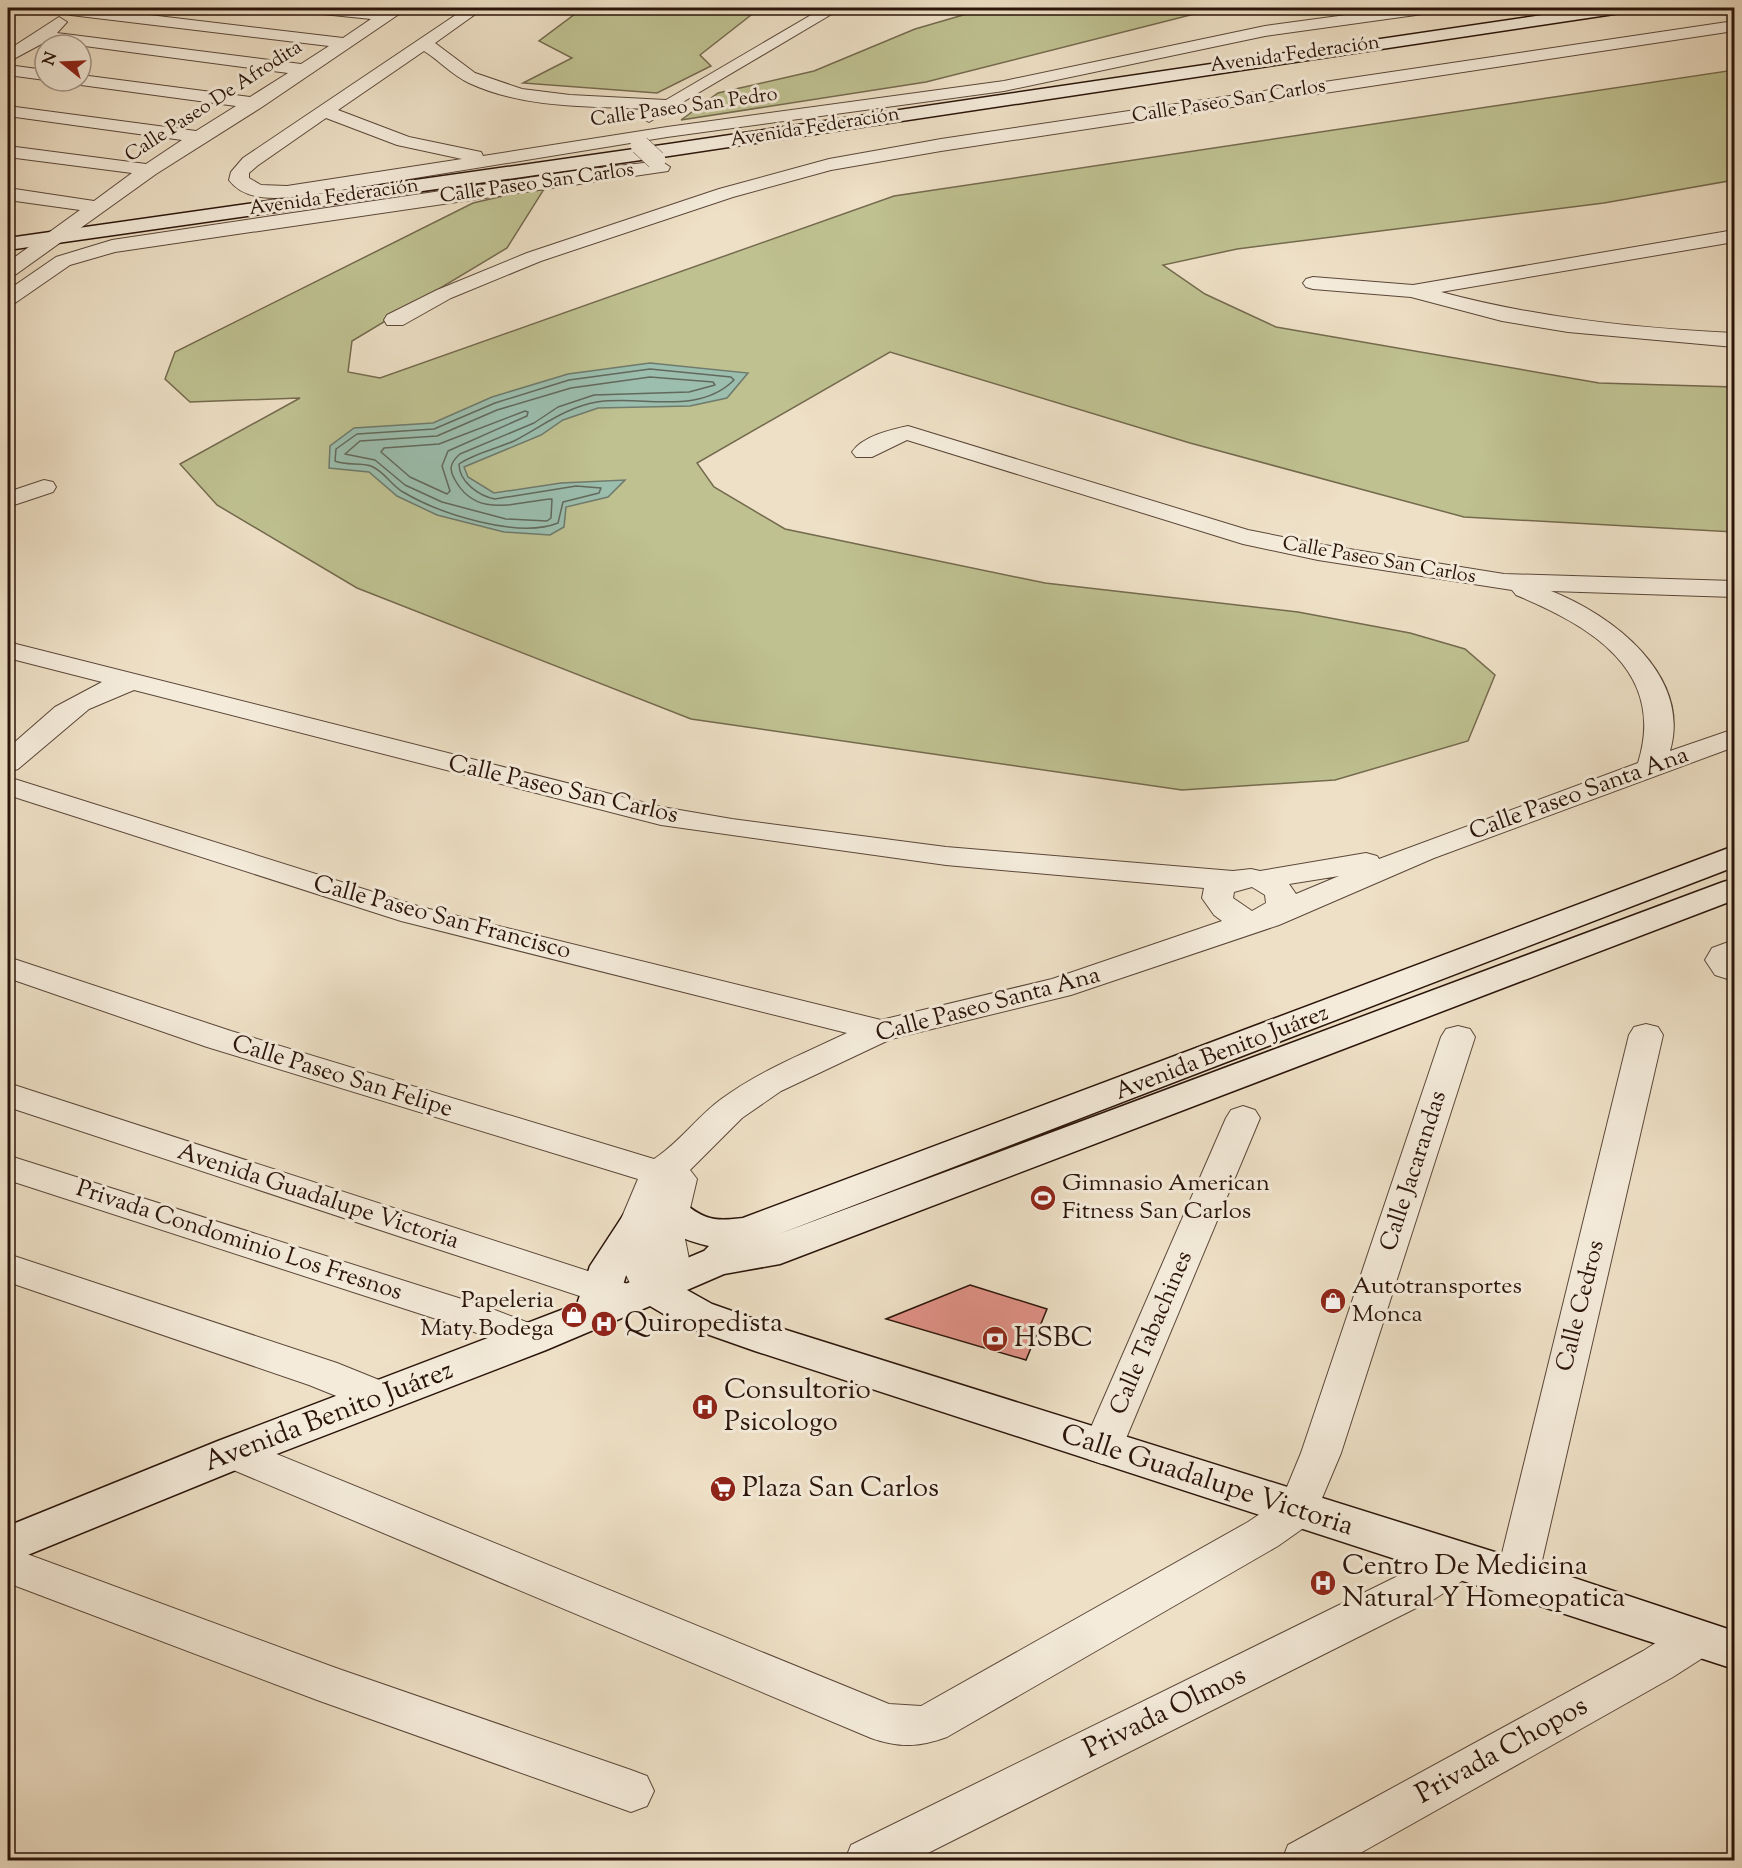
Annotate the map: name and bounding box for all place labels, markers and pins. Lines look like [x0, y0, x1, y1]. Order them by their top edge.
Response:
place label: Gimnasio American Fitness San Carlos [1062, 1167, 1270, 1229]
sports icon: Gimnasio American Fitness San Carlos [1028, 1183, 1058, 1213]
place label: Autotransportes Monca [1352, 1270, 1522, 1332]
place label: Papeleria Maty Bodega [420, 1284, 554, 1346]
shop icon: Autotransportes Monca [1318, 1286, 1348, 1316]
shop icon: Papeleria Maty Bodega [559, 1300, 589, 1330]
place label: Quiropedista [624, 1304, 783, 1344]
hospital icon: Quiropedista [589, 1309, 619, 1339]
place label: HSBC [1014, 1319, 1093, 1359]
bank icon: HSBC [980, 1324, 1010, 1354]
place label: Consultorio Psicologo [724, 1371, 871, 1443]
hospital icon: Consultorio Psicologo [690, 1392, 720, 1422]
place label: Plaza San Carlos [742, 1469, 939, 1509]
supermarket icon: Plaza San Carlos [708, 1474, 738, 1504]
place label: Centro De Medicina Natural Y Homeopatica [1342, 1547, 1625, 1619]
hospital icon: Centro De Medicina Natural Y Homeopatica [1308, 1568, 1338, 1598]

